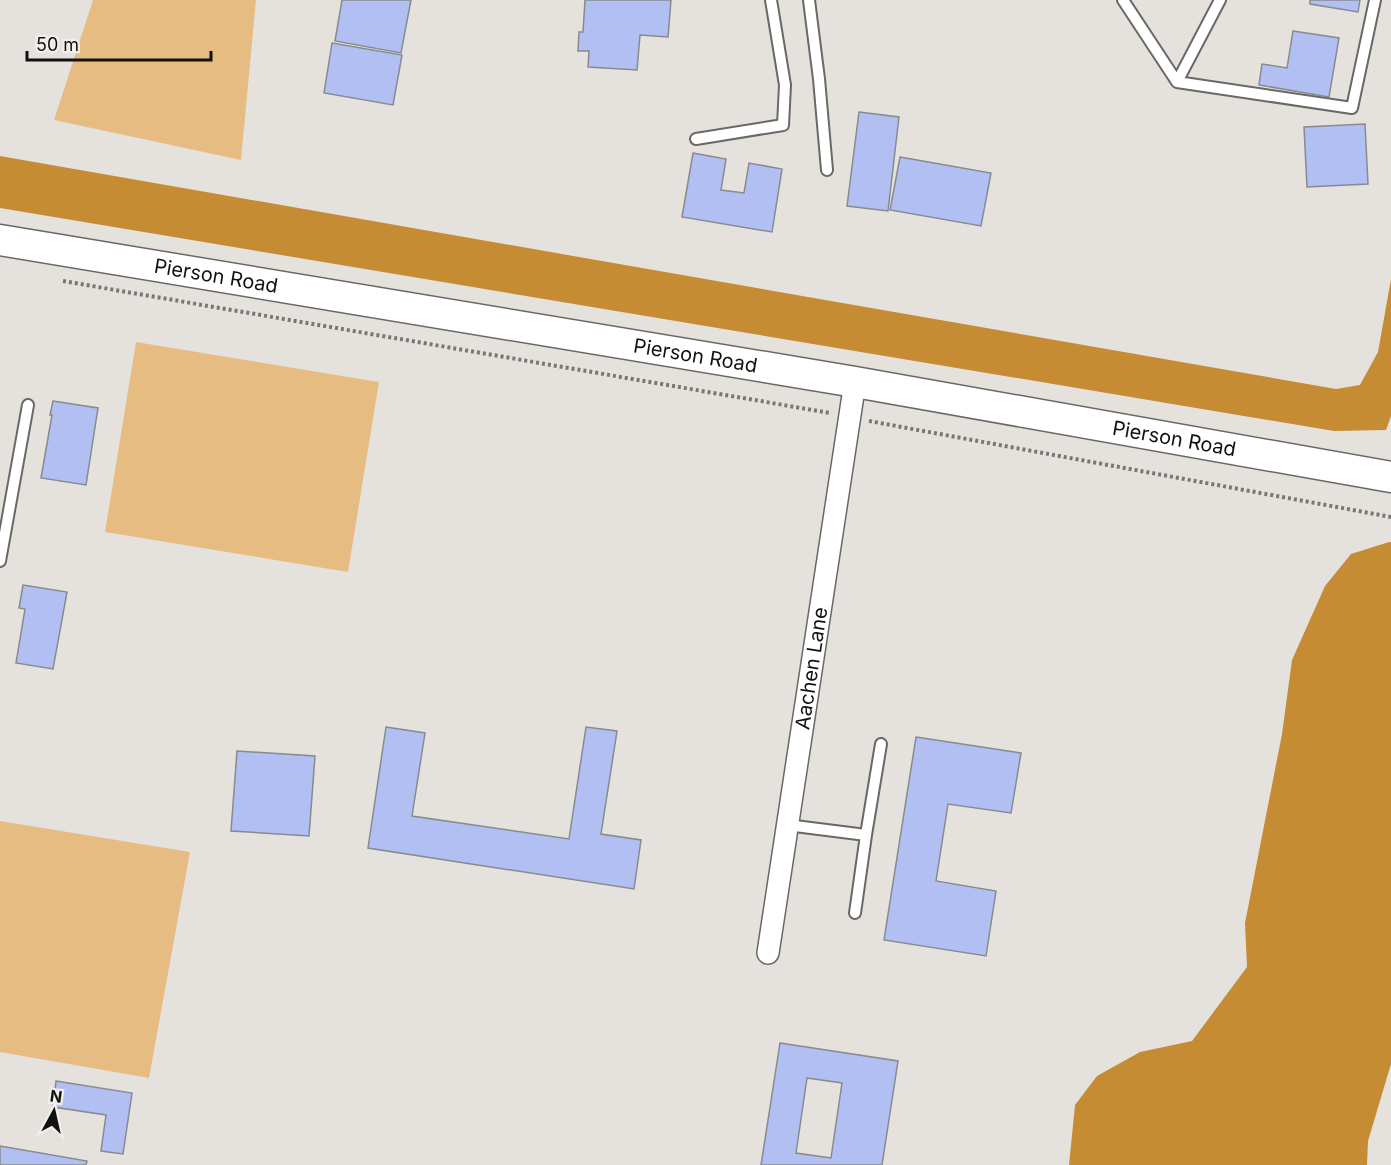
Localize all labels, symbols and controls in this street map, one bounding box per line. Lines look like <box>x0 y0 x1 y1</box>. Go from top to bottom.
scale bar <box>27 24 212 62</box>
text: 50 m <box>36 34 79 55</box>
street label: Pierson Road <box>152 254 280 298</box>
street label: Pierson Road <box>632 333 759 378</box>
street label: Pierson Road <box>1111 416 1238 461</box>
street label: Aachen Lane <box>790 605 833 731</box>
north arrow <box>24 1081 84 1141</box>
text: N <box>49 1085 64 1107</box>

